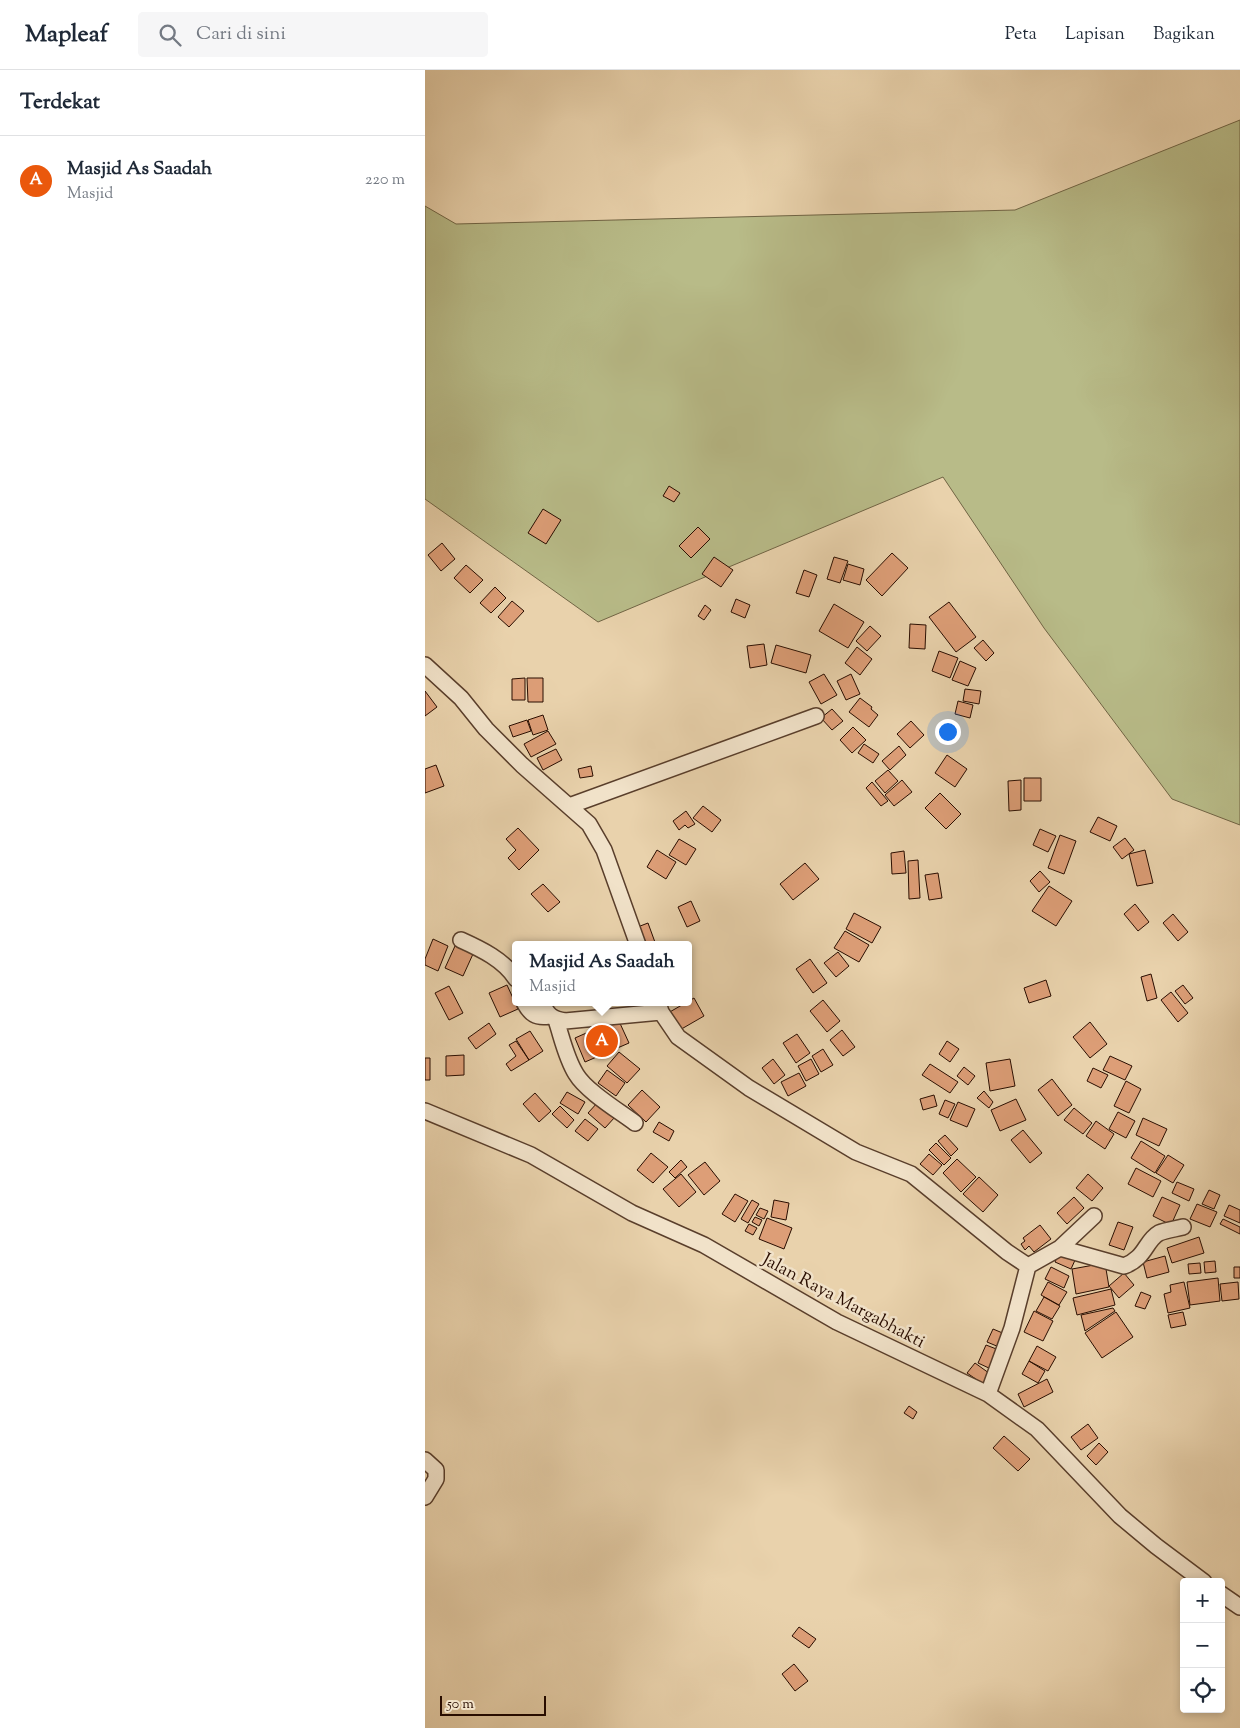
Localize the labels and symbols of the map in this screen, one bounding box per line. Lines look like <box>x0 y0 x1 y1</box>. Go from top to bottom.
your location <box>935 719 961 745</box>
pin: A <box>586 1022 618 1060</box>
street label: Jalan Raya Margabhakti <box>756 1247 929 1356</box>
scale bar <box>440 1693 546 1716</box>

